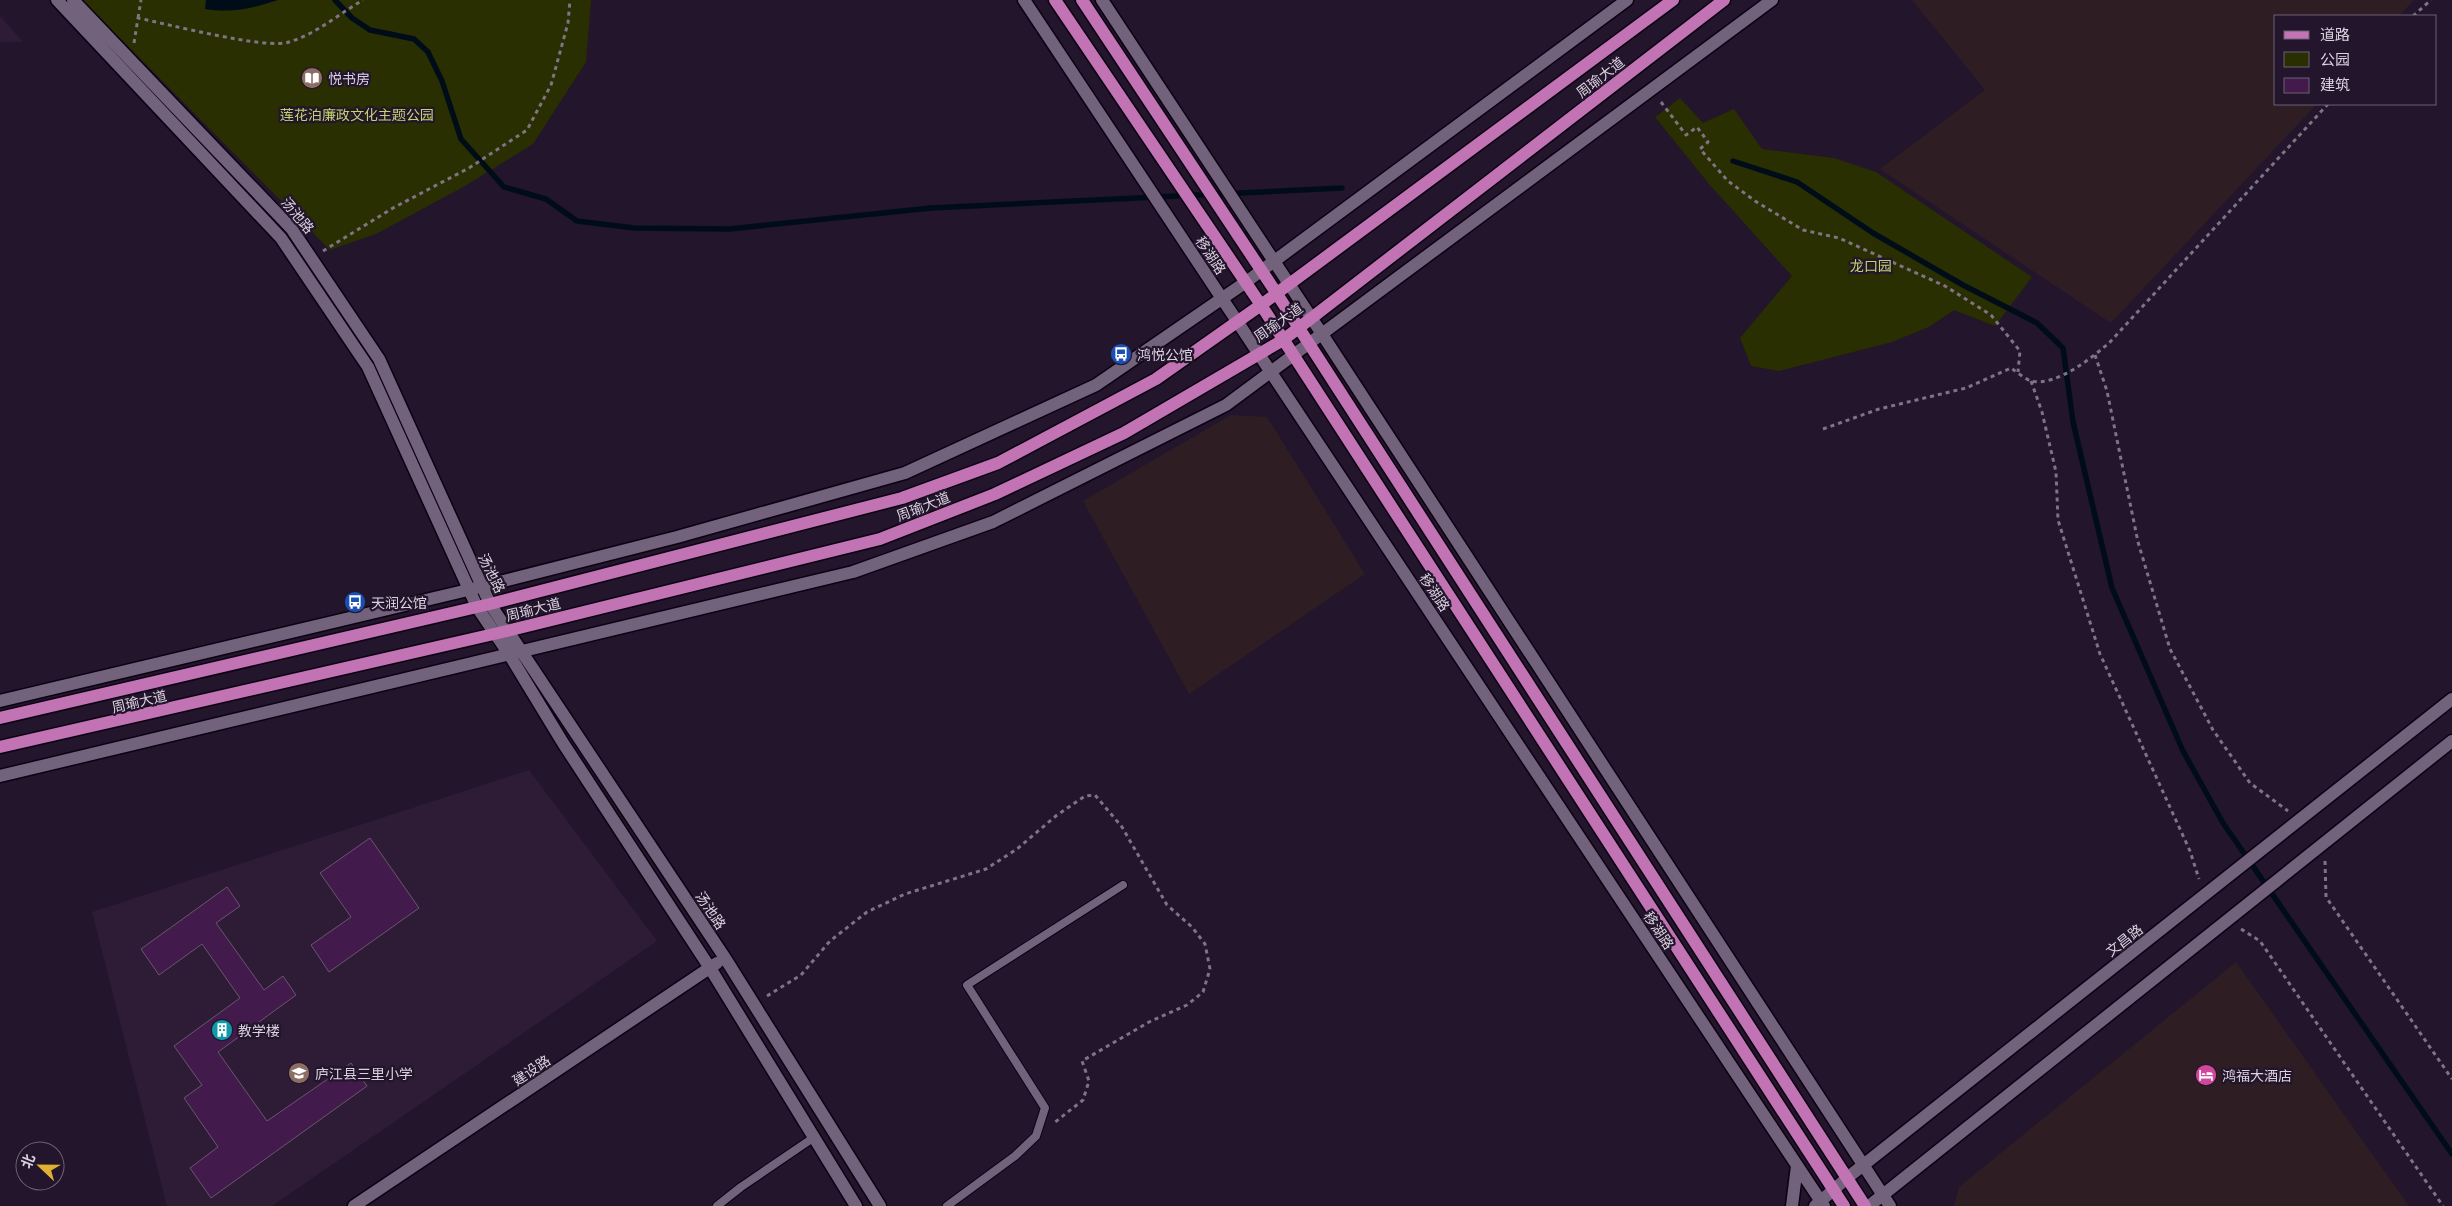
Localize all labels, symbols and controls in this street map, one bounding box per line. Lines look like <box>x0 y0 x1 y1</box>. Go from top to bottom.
legend <box>2274 15 2437 105</box>
text: 道路 <box>2320 25 2350 43</box>
text: 公园 <box>2320 50 2350 68</box>
street label: 周瑜大道 <box>1573 53 1627 101</box>
library icon: 悦书房 <box>300 66 324 90</box>
place label: 悦书房 <box>328 70 370 87</box>
text: 建筑 <box>2320 75 2350 93</box>
park label: 莲花泊廉政文化主题公园 <box>280 106 434 123</box>
street label: 汤池路 <box>278 193 318 237</box>
street label: 移湖路 <box>1192 233 1230 277</box>
park label: 龙口园 <box>1850 257 1892 274</box>
street label: 周瑜大道 <box>1250 299 1306 345</box>
bus stop icon: 鸿悦公馆 <box>1109 342 1133 366</box>
place label: 鸿悦公馆 <box>1137 346 1193 363</box>
street label: 周瑜大道 <box>894 488 952 524</box>
street label: 汤池路 <box>475 550 509 596</box>
street label: 移湖路 <box>1416 570 1454 614</box>
bus stop icon: 天润公馆 <box>343 590 367 614</box>
place label: 天润公馆 <box>371 594 427 611</box>
street label: 周瑜大道 <box>504 594 562 624</box>
street label: 周瑜大道 <box>110 686 168 716</box>
street label: 汤池路 <box>692 888 730 932</box>
street label: 移湖路 <box>1640 908 1678 952</box>
street label: 文昌路 <box>2102 920 2146 960</box>
building icon: 教学楼 <box>210 1018 234 1042</box>
place label: 教学楼 <box>238 1022 280 1039</box>
street label: 建设路 <box>509 1051 553 1089</box>
school or university icon: 庐江县三里小学 <box>287 1061 311 1085</box>
hotel icon: 鸿福大酒店 <box>2194 1063 2218 1087</box>
place label: 庐江县三里小学 <box>315 1065 413 1082</box>
place label: 鸿福大酒店 <box>2222 1067 2292 1084</box>
north arrow <box>15 1141 65 1191</box>
text: 北 <box>17 1151 38 1171</box>

